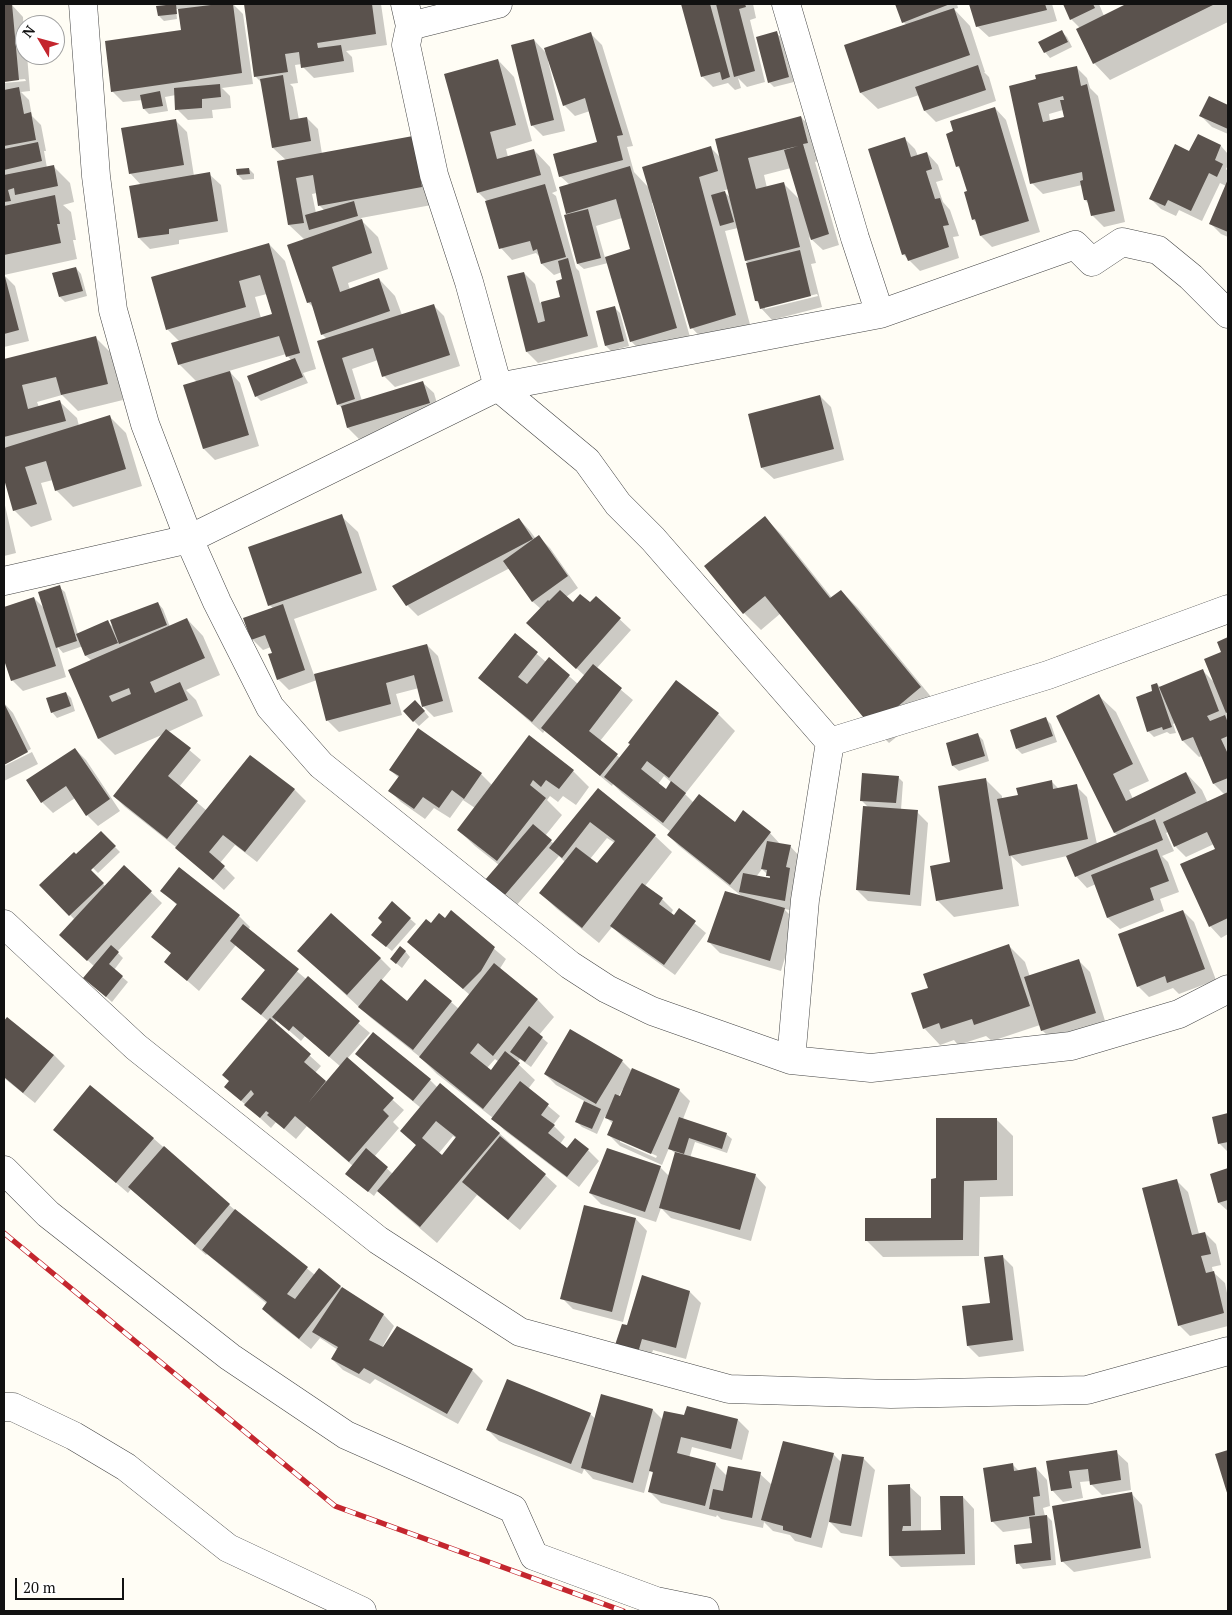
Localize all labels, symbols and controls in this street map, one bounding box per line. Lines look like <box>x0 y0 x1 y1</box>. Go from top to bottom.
north arrow <box>15 15 65 65</box>
text: N <box>18 21 39 41</box>
scale bar <box>18 1568 126 1600</box>
text: 20 m <box>23 1577 56 1597</box>

